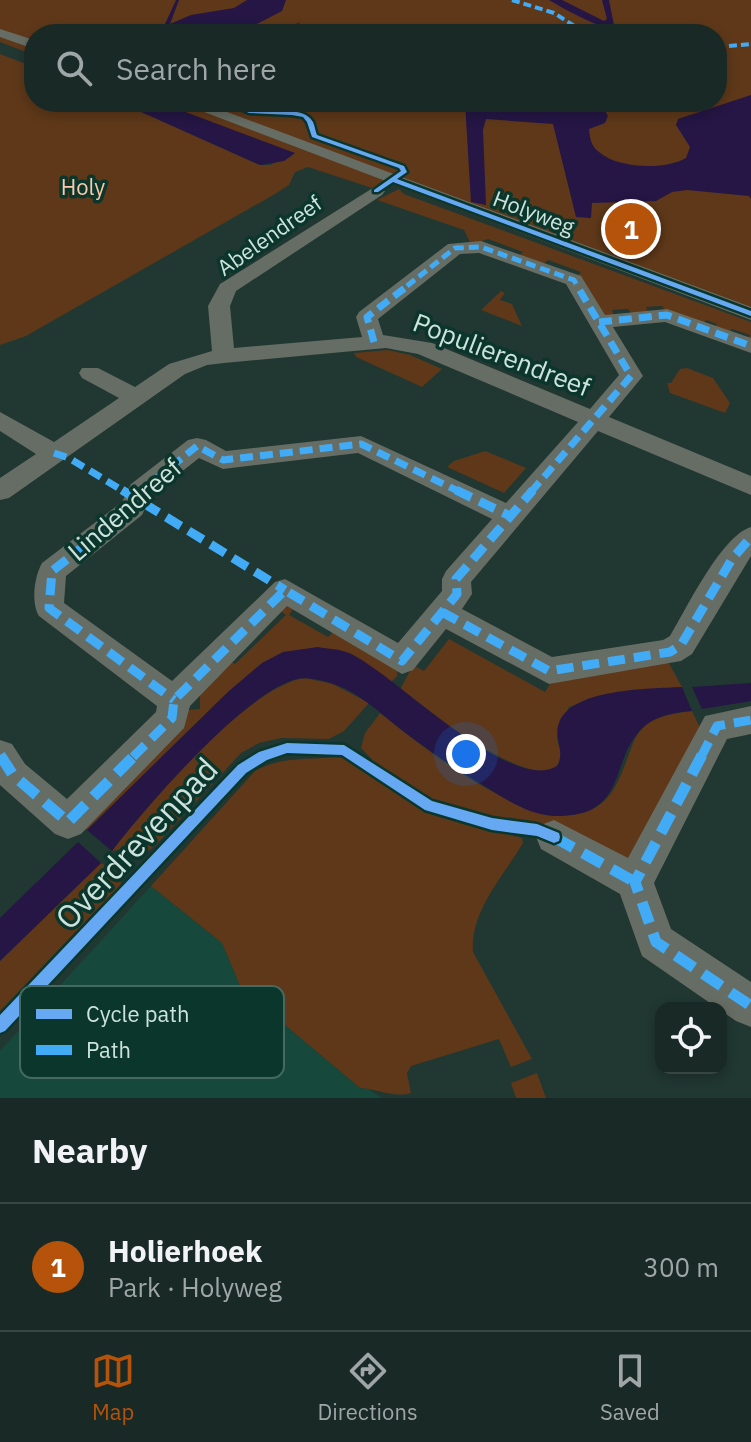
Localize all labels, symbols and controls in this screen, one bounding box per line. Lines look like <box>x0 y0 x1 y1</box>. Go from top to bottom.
search box <box>24 24 727 112</box>
icon: search <box>52 46 96 90</box>
text: Search here <box>116 49 277 88</box>
park label: Holy <box>61 172 105 201</box>
street label: Holyweg <box>489 183 579 241</box>
street label: Abelendreef <box>211 188 327 282</box>
pin: 1 <box>605 199 657 259</box>
street label: Populierendreef <box>408 305 596 403</box>
street label: Lindendreef <box>60 450 188 568</box>
your location <box>446 734 486 774</box>
street label: Overdrevenpad <box>46 748 226 938</box>
legend <box>20 986 284 1078</box>
text: Cycle path <box>86 999 190 1028</box>
map controls <box>655 1002 727 1074</box>
button: locate <box>655 1002 727 1074</box>
text: Path <box>86 1035 131 1064</box>
text: Nearby <box>32 1128 147 1172</box>
text: Holierhoek <box>108 1231 262 1270</box>
text: 1 <box>50 1250 66 1284</box>
text: 300 m <box>643 1250 719 1284</box>
text: Park · Holyweg <box>108 1270 282 1304</box>
tab: Map <box>91 1349 135 1426</box>
tab: Directions <box>318 1349 418 1426</box>
tab: Saved <box>600 1349 660 1426</box>

